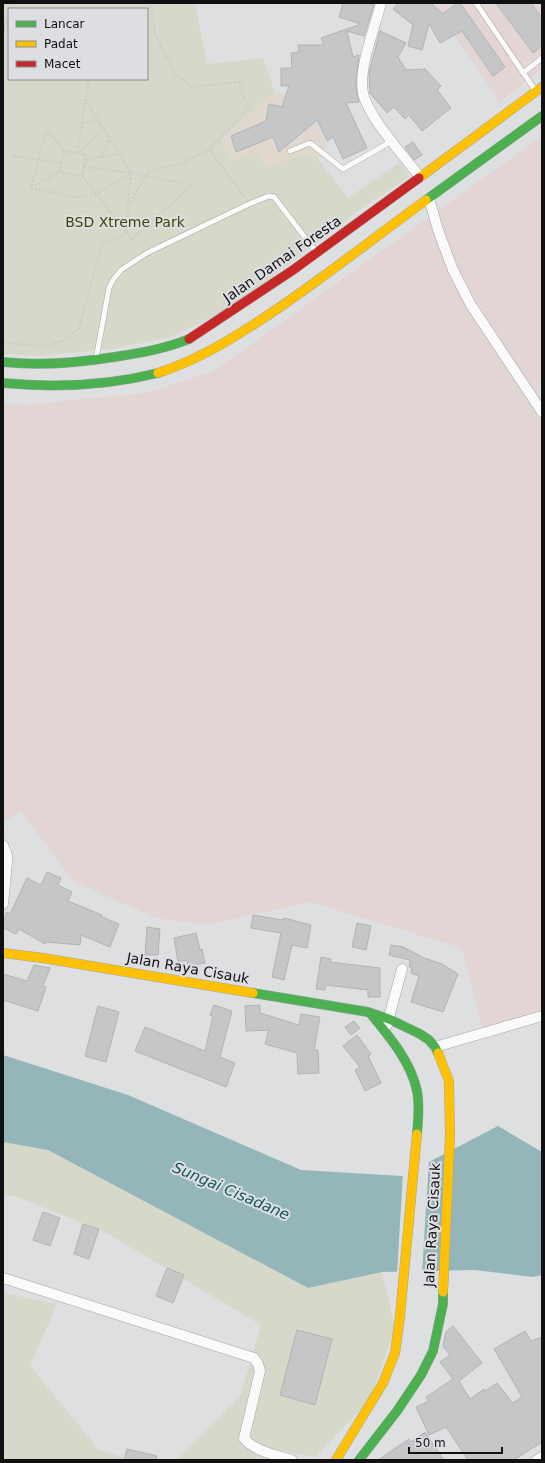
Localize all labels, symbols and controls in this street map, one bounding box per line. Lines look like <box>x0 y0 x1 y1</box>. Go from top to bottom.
legend <box>8 8 148 80</box>
text: Lancar <box>44 17 85 31</box>
text: Padat <box>44 37 78 51</box>
text: Macet <box>44 57 81 71</box>
street label: Jalan Damai Foresta <box>219 212 344 306</box>
park label: BSD Xtreme Park <box>65 214 186 230</box>
street label: Jalan Raya Cisauk <box>124 949 251 987</box>
water label: Sungai Cisadane <box>170 1158 292 1224</box>
street label: Jalan Raya Cisauk <box>421 1162 443 1289</box>
scale bar <box>409 1429 502 1455</box>
text: 50 m <box>415 1436 446 1450</box>

